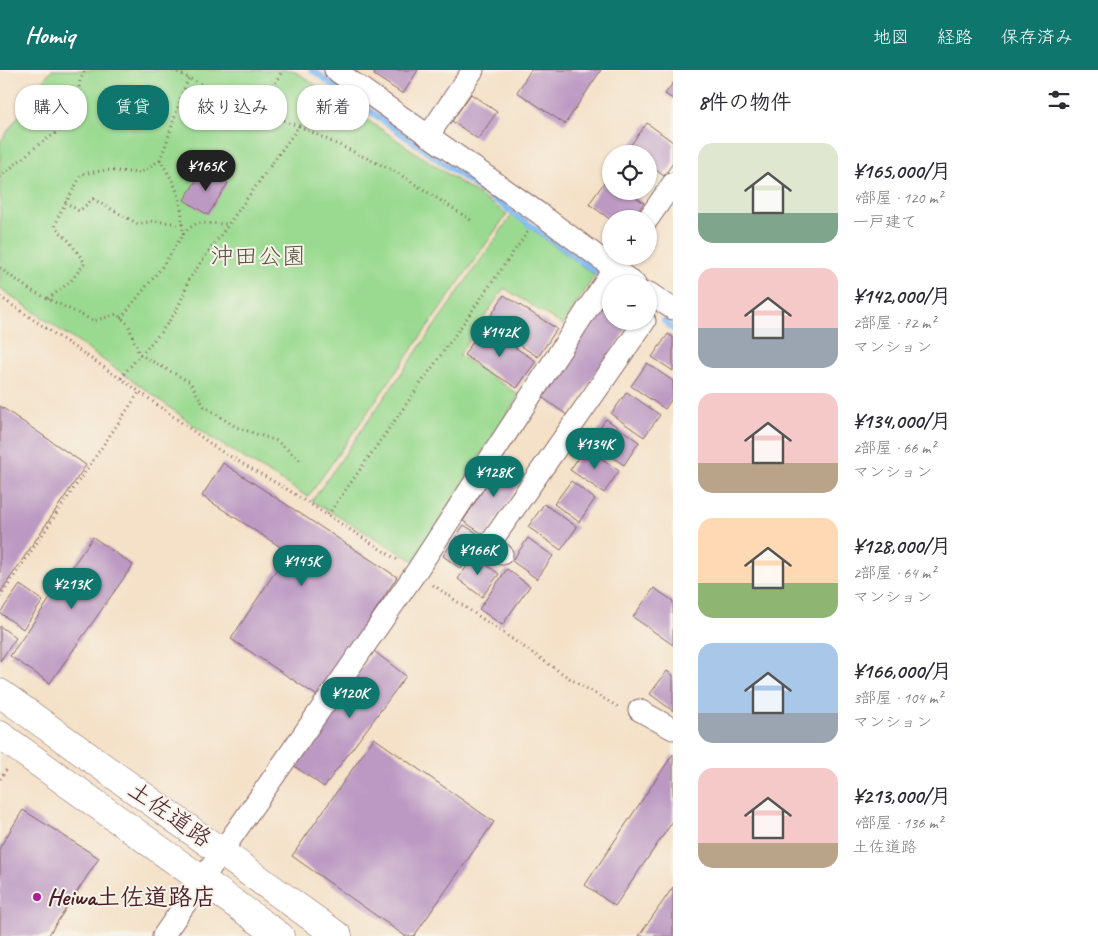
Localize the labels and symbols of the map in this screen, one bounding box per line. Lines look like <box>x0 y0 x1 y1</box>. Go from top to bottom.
pin: ¥165K <box>171 150 241 192</box>
park label: 沖田公園 <box>210 241 306 271</box>
pin: ¥142K <box>465 316 535 358</box>
pin: ¥134K <box>560 428 630 470</box>
pin: ¥128K <box>459 456 529 498</box>
pin: ¥166K <box>443 534 513 576</box>
pin: ¥145K <box>267 544 337 587</box>
pin: ¥213K <box>37 568 107 610</box>
pin: ¥120K <box>315 676 385 719</box>
street label: 土佐道路 <box>122 774 218 854</box>
place label: Heiwa土佐道路店 <box>47 882 216 912</box>
marker: Heiwa土佐道路店 <box>31 891 43 903</box>

